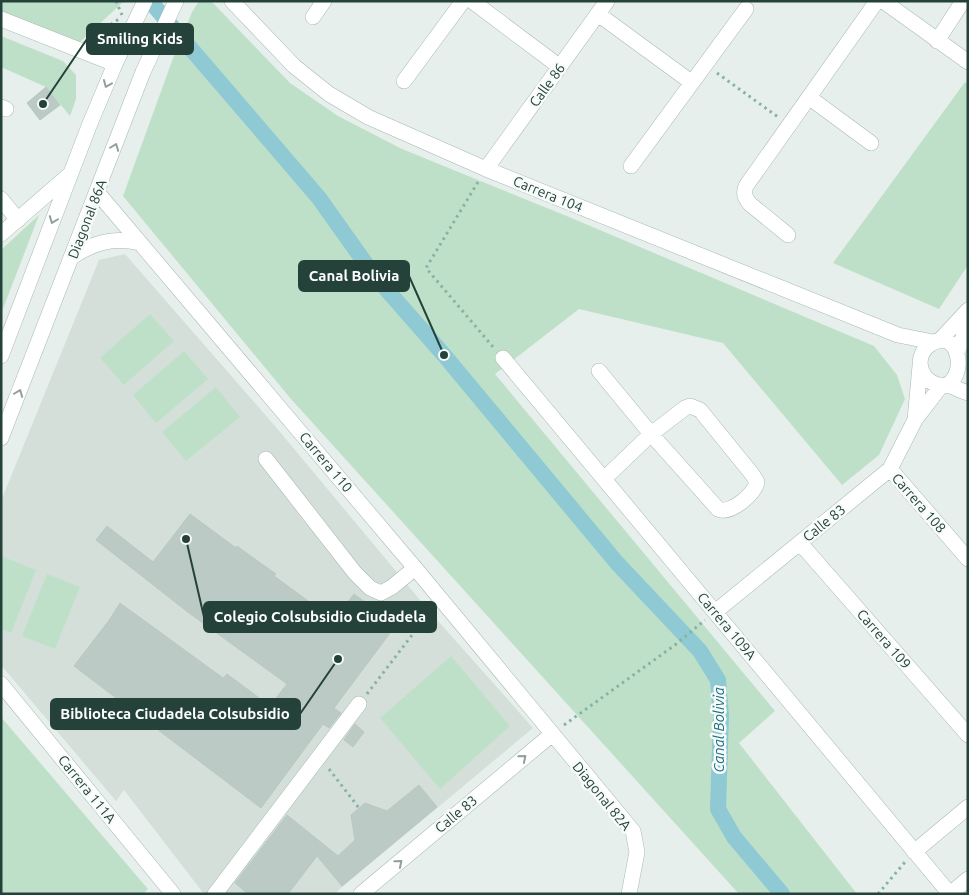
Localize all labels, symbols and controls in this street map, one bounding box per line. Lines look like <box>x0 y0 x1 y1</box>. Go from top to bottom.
callout: Smiling Kids <box>87 24 193 54</box>
text: Smiling Kids <box>97 30 183 47</box>
street label: Calle 86 <box>526 60 568 110</box>
one-way arrow <box>102 79 113 88</box>
one-way arrow <box>109 143 119 152</box>
street label: Carrera 104 <box>511 173 585 215</box>
street label: Diagonal 86A <box>65 177 109 261</box>
one-way arrow <box>49 215 59 224</box>
callout: Canal Bolivia <box>299 261 409 291</box>
text: Canal Bolivia <box>309 267 399 284</box>
one-way arrow <box>13 389 23 398</box>
street label: Carrera 110 <box>296 429 356 495</box>
street label: Carrera 108 <box>889 470 949 536</box>
street label: Calle 83 <box>800 501 848 545</box>
street label: Carrera 109A <box>694 589 760 663</box>
callout: Colegio Colsubsidio Ciudadela <box>204 602 436 632</box>
street label: Carrera 109 <box>854 606 914 672</box>
text: Colegio Colsubsidio Ciudadela <box>214 608 426 625</box>
water label: Canal Bolivia <box>710 687 727 773</box>
callout: Biblioteca Ciudadela Colsubsidio <box>51 699 300 729</box>
text: Biblioteca Ciudadela Colsubsidio <box>60 705 290 722</box>
street label: Carrera 111A <box>55 752 119 826</box>
one-way arrow <box>517 756 526 764</box>
street label: Diagonal 82A <box>569 758 635 834</box>
street label: Calle 83 <box>432 792 480 836</box>
one-way arrow <box>393 859 402 868</box>

